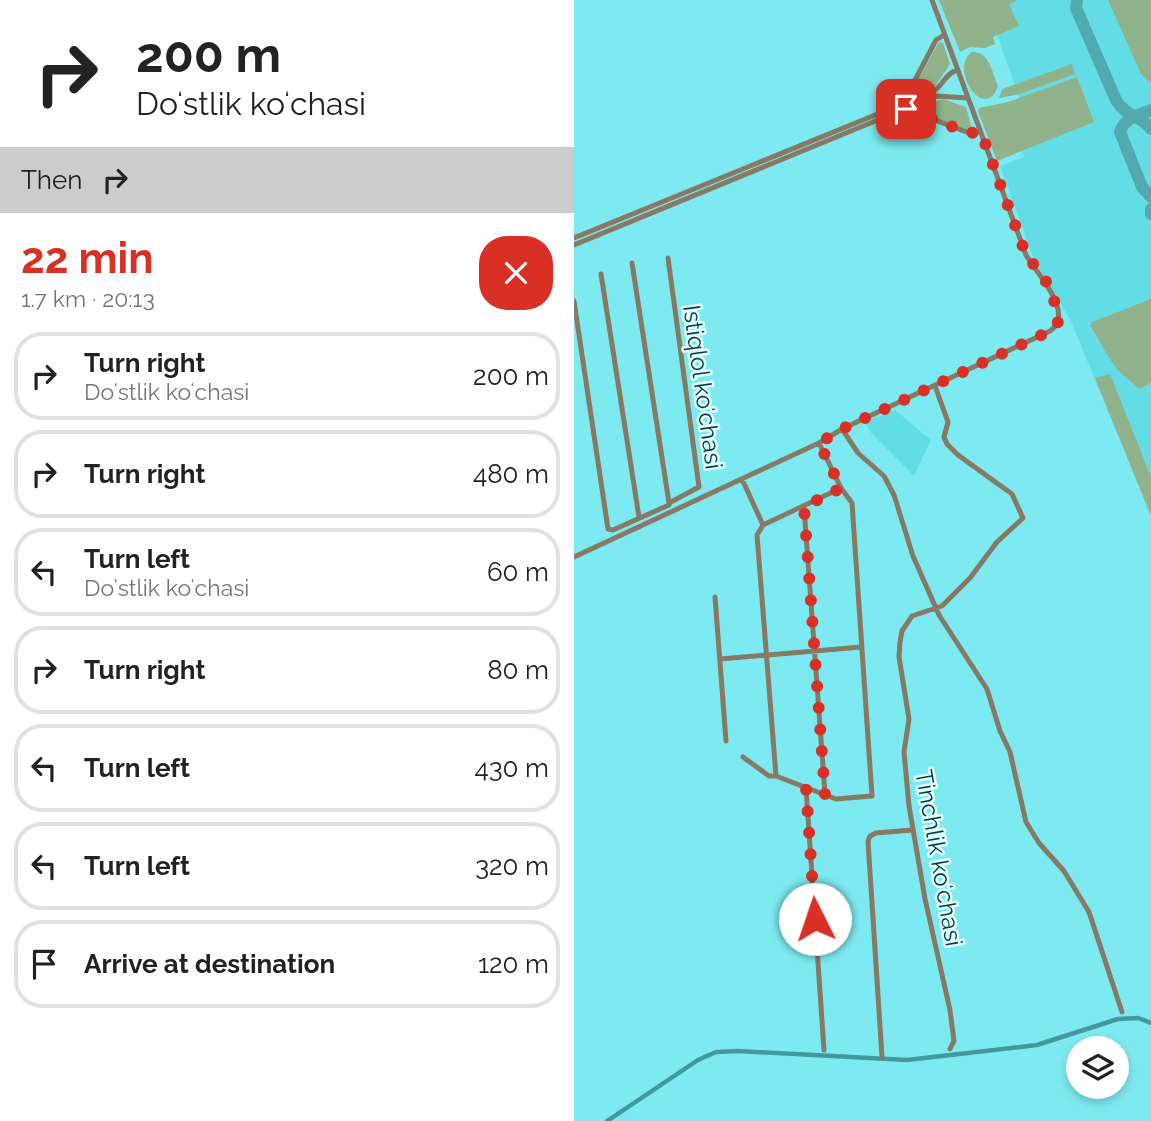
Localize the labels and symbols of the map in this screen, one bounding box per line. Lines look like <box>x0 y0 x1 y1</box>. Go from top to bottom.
pin <box>876 79 936 139</box>
street label: Istiqlol koʻchasi <box>677 303 729 471</box>
street label: Tinchlik koʻchasi <box>909 767 969 949</box>
position arrow <box>778 882 852 956</box>

